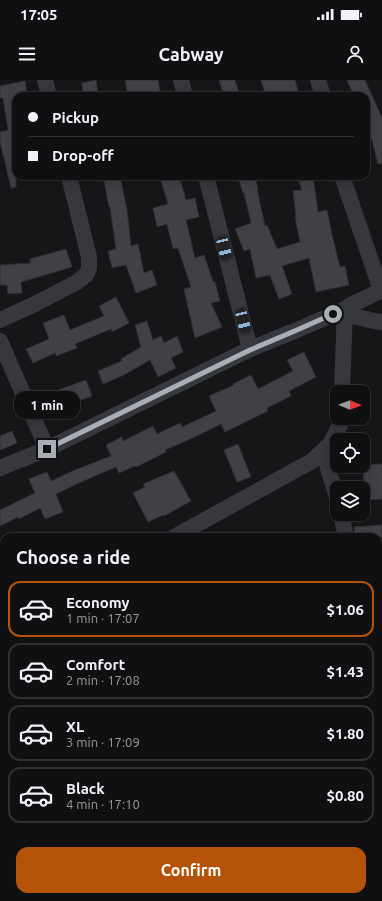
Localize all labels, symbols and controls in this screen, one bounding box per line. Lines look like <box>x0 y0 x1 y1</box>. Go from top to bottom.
text: 17:05 <box>20 6 58 23</box>
icon: menu <box>16 43 38 65</box>
icon: person <box>344 43 366 65</box>
text: Cabway <box>158 44 224 64</box>
text: Pickup <box>52 109 99 126</box>
text: Drop-off <box>52 147 114 164</box>
car <box>215 235 233 261</box>
route start <box>324 305 342 323</box>
car <box>234 308 252 334</box>
north arrow <box>330 385 370 425</box>
map controls <box>330 385 370 521</box>
callout: 1 min <box>14 391 80 419</box>
text: 1 min <box>31 398 63 412</box>
button: locate <box>330 433 370 473</box>
route end <box>38 440 56 458</box>
button: layers <box>330 481 370 521</box>
text: Choose a ride <box>16 547 130 567</box>
icon: car <box>18 591 54 627</box>
text: Economy <box>66 594 130 611</box>
text: $1.06 <box>326 601 364 618</box>
text: 1 min · 17:07 <box>66 611 140 625</box>
icon: car <box>18 653 54 689</box>
text: Comfort <box>66 656 125 673</box>
text: $1.43 <box>326 663 364 680</box>
text: 2 min · 17:08 <box>66 673 140 687</box>
icon: car <box>18 715 54 751</box>
text: XL <box>66 718 84 735</box>
text: $1.80 <box>326 725 364 742</box>
text: 3 min · 17:09 <box>66 735 140 749</box>
icon: car <box>18 777 54 813</box>
text: Black <box>66 780 105 797</box>
text: $0.80 <box>326 787 364 804</box>
text: 4 min · 17:10 <box>66 797 140 811</box>
button: Confirm <box>16 847 366 893</box>

